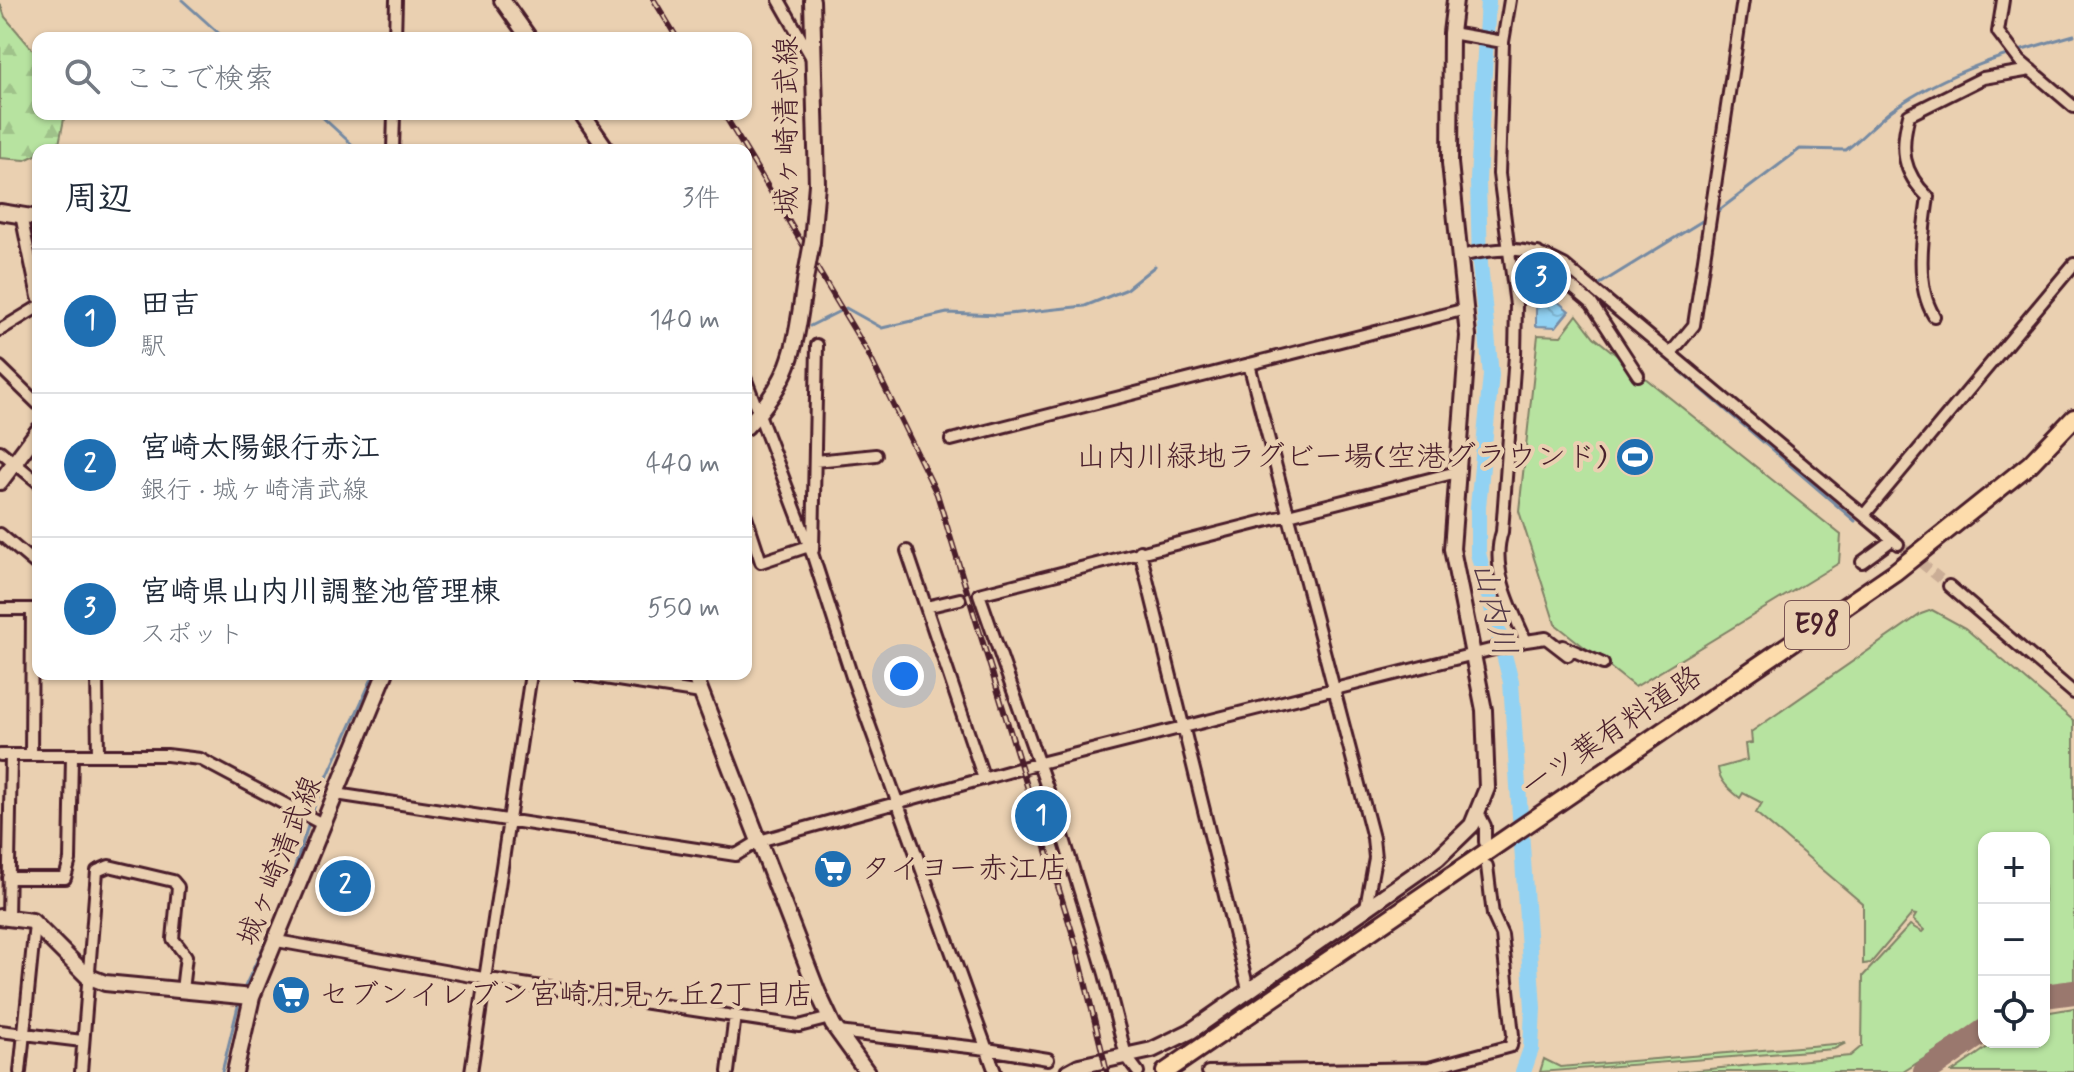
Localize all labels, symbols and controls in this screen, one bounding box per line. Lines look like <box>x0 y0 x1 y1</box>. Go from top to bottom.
search box <box>32 32 752 120</box>
street label: 城ヶ崎清武線 <box>768 36 807 216</box>
icon: search <box>60 54 104 98</box>
text: ここで検索 <box>124 60 274 99</box>
text: 周辺 <box>64 177 132 222</box>
text: 3件 <box>682 182 720 216</box>
pin: 3 <box>1515 248 1567 308</box>
text: 田吉 <box>140 285 200 324</box>
text: 1 <box>84 304 96 338</box>
text: 140 m <box>649 304 720 338</box>
text: 駅 <box>140 330 166 364</box>
text: 宮崎太陽銀行赤江 <box>140 429 380 468</box>
sports icon: 山内川緑地ラグビー場(空港グラウンド) <box>1614 436 1656 478</box>
place label: 山内川緑地ラグビー場(空港グラウンド) <box>1076 438 1607 477</box>
text: 2 <box>84 448 96 482</box>
text: 440 m <box>646 448 720 482</box>
text: 銀行 · 城ヶ崎清武線 <box>140 474 368 508</box>
water label: 山内川 <box>1461 557 1525 661</box>
text: 宮崎県山内川調整池管理棟 <box>140 573 500 612</box>
text: 3 <box>84 592 96 626</box>
text: 550 m <box>647 592 720 626</box>
road number: E98 <box>1785 601 1849 649</box>
text: スポット <box>140 618 244 652</box>
your location <box>884 656 924 696</box>
street label: 一ツ葉有料道路 <box>1514 657 1710 807</box>
street label: 城ヶ崎清武線 <box>228 770 332 952</box>
pin: 1 <box>1015 786 1067 846</box>
map controls <box>1978 832 2050 1048</box>
button: + <box>1978 832 2050 904</box>
supermarket icon: タイヨー赤江店 <box>812 848 854 890</box>
place label: タイヨー赤江店 <box>861 850 1068 889</box>
pin: 2 <box>319 856 371 916</box>
button: − <box>1978 904 2050 976</box>
supermarket icon: セブンイレブン宮崎月見ヶ丘2丁目店 <box>270 974 312 1016</box>
place label: セブンイレブン宮崎月見ヶ丘2丁目店 <box>319 976 814 1015</box>
button: locate <box>1978 976 2050 1048</box>

